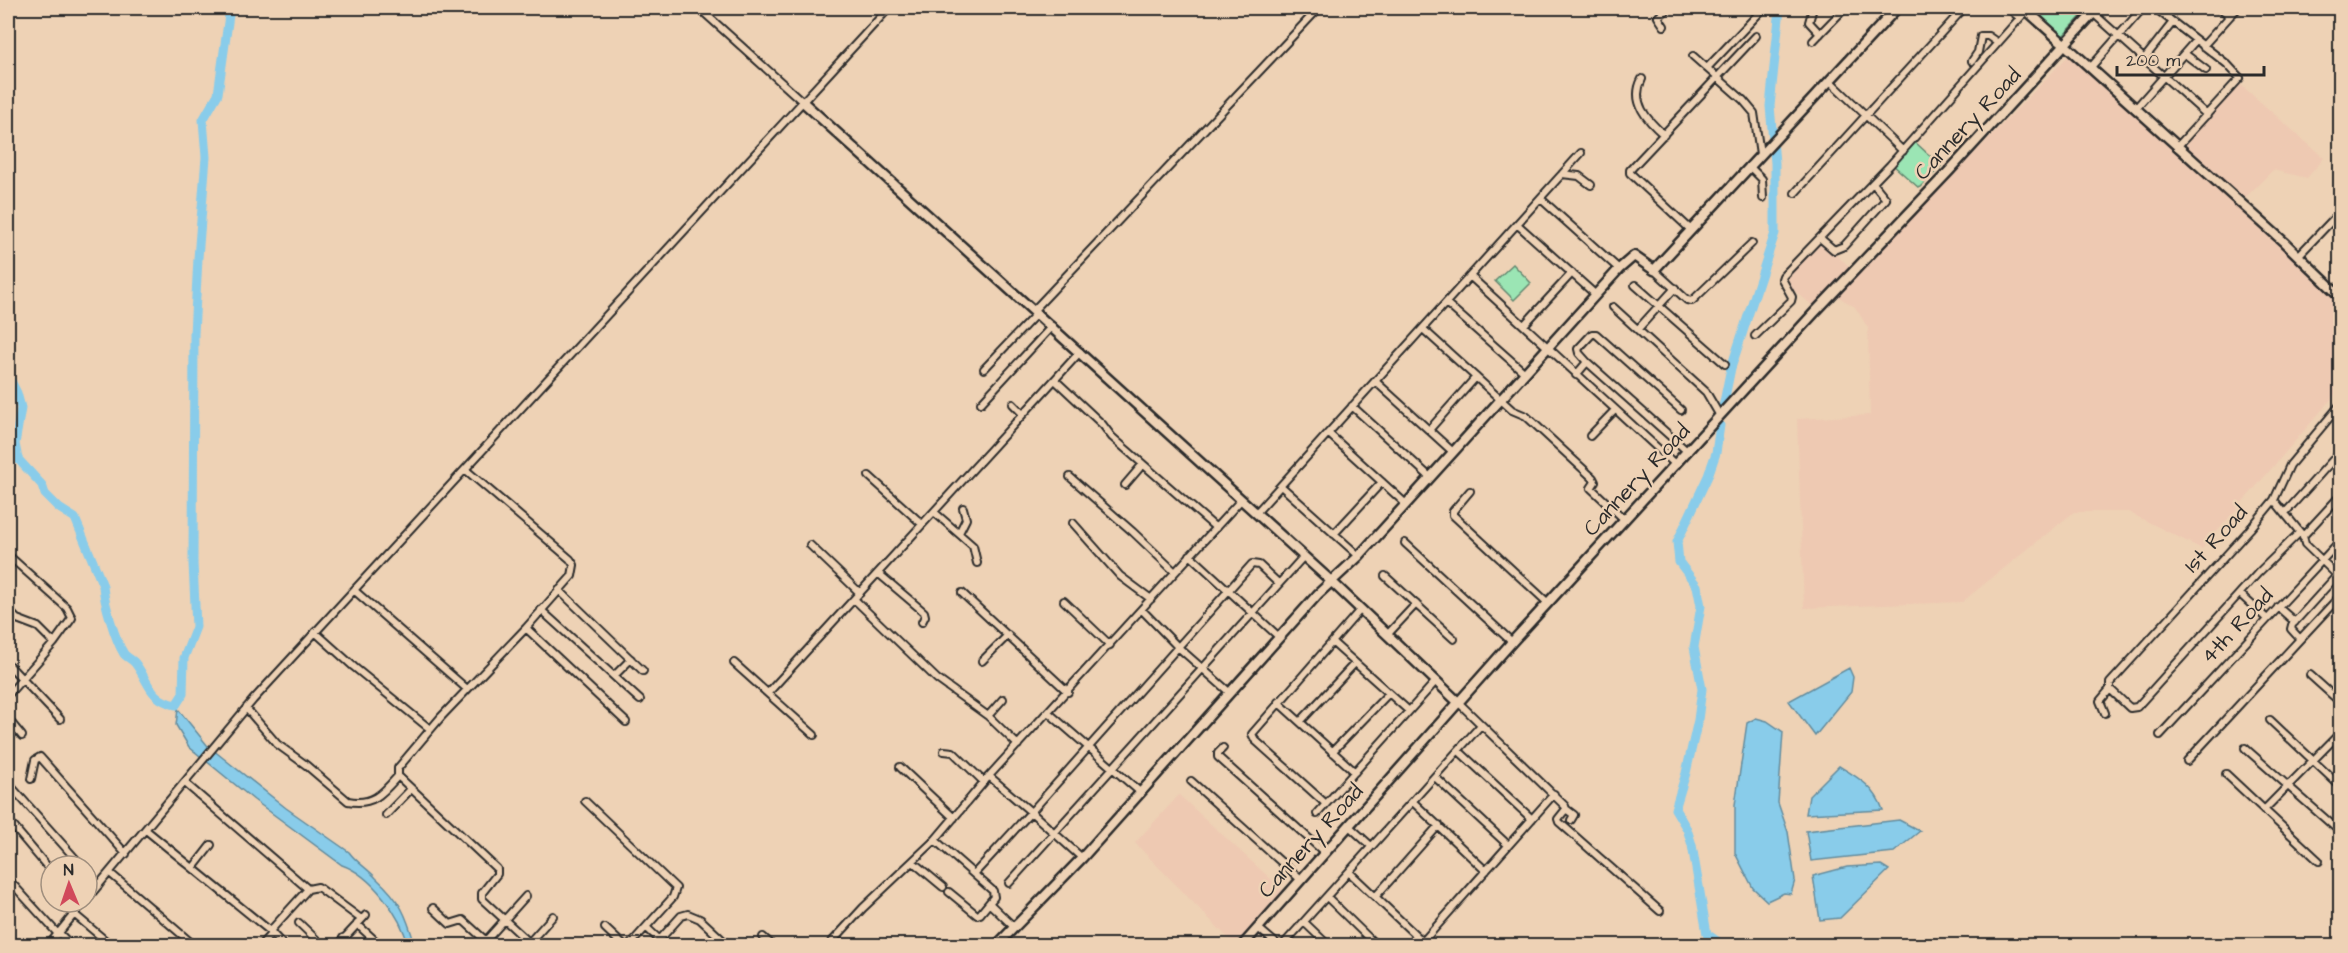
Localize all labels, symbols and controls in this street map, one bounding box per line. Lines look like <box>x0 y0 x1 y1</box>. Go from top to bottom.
scale bar <box>2117 39 2264 77</box>
text: 200 m <box>2126 48 2180 73</box>
street label: Cannery Road <box>1907 61 2029 188</box>
street label: Cannery Road <box>1576 417 1698 544</box>
street label: 1st Road <box>2177 498 2255 580</box>
street label: 4th Road <box>2194 581 2280 671</box>
street label: Cannery Road <box>1251 777 1372 906</box>
north arrow <box>39 854 99 914</box>
text: N <box>63 859 74 881</box>

